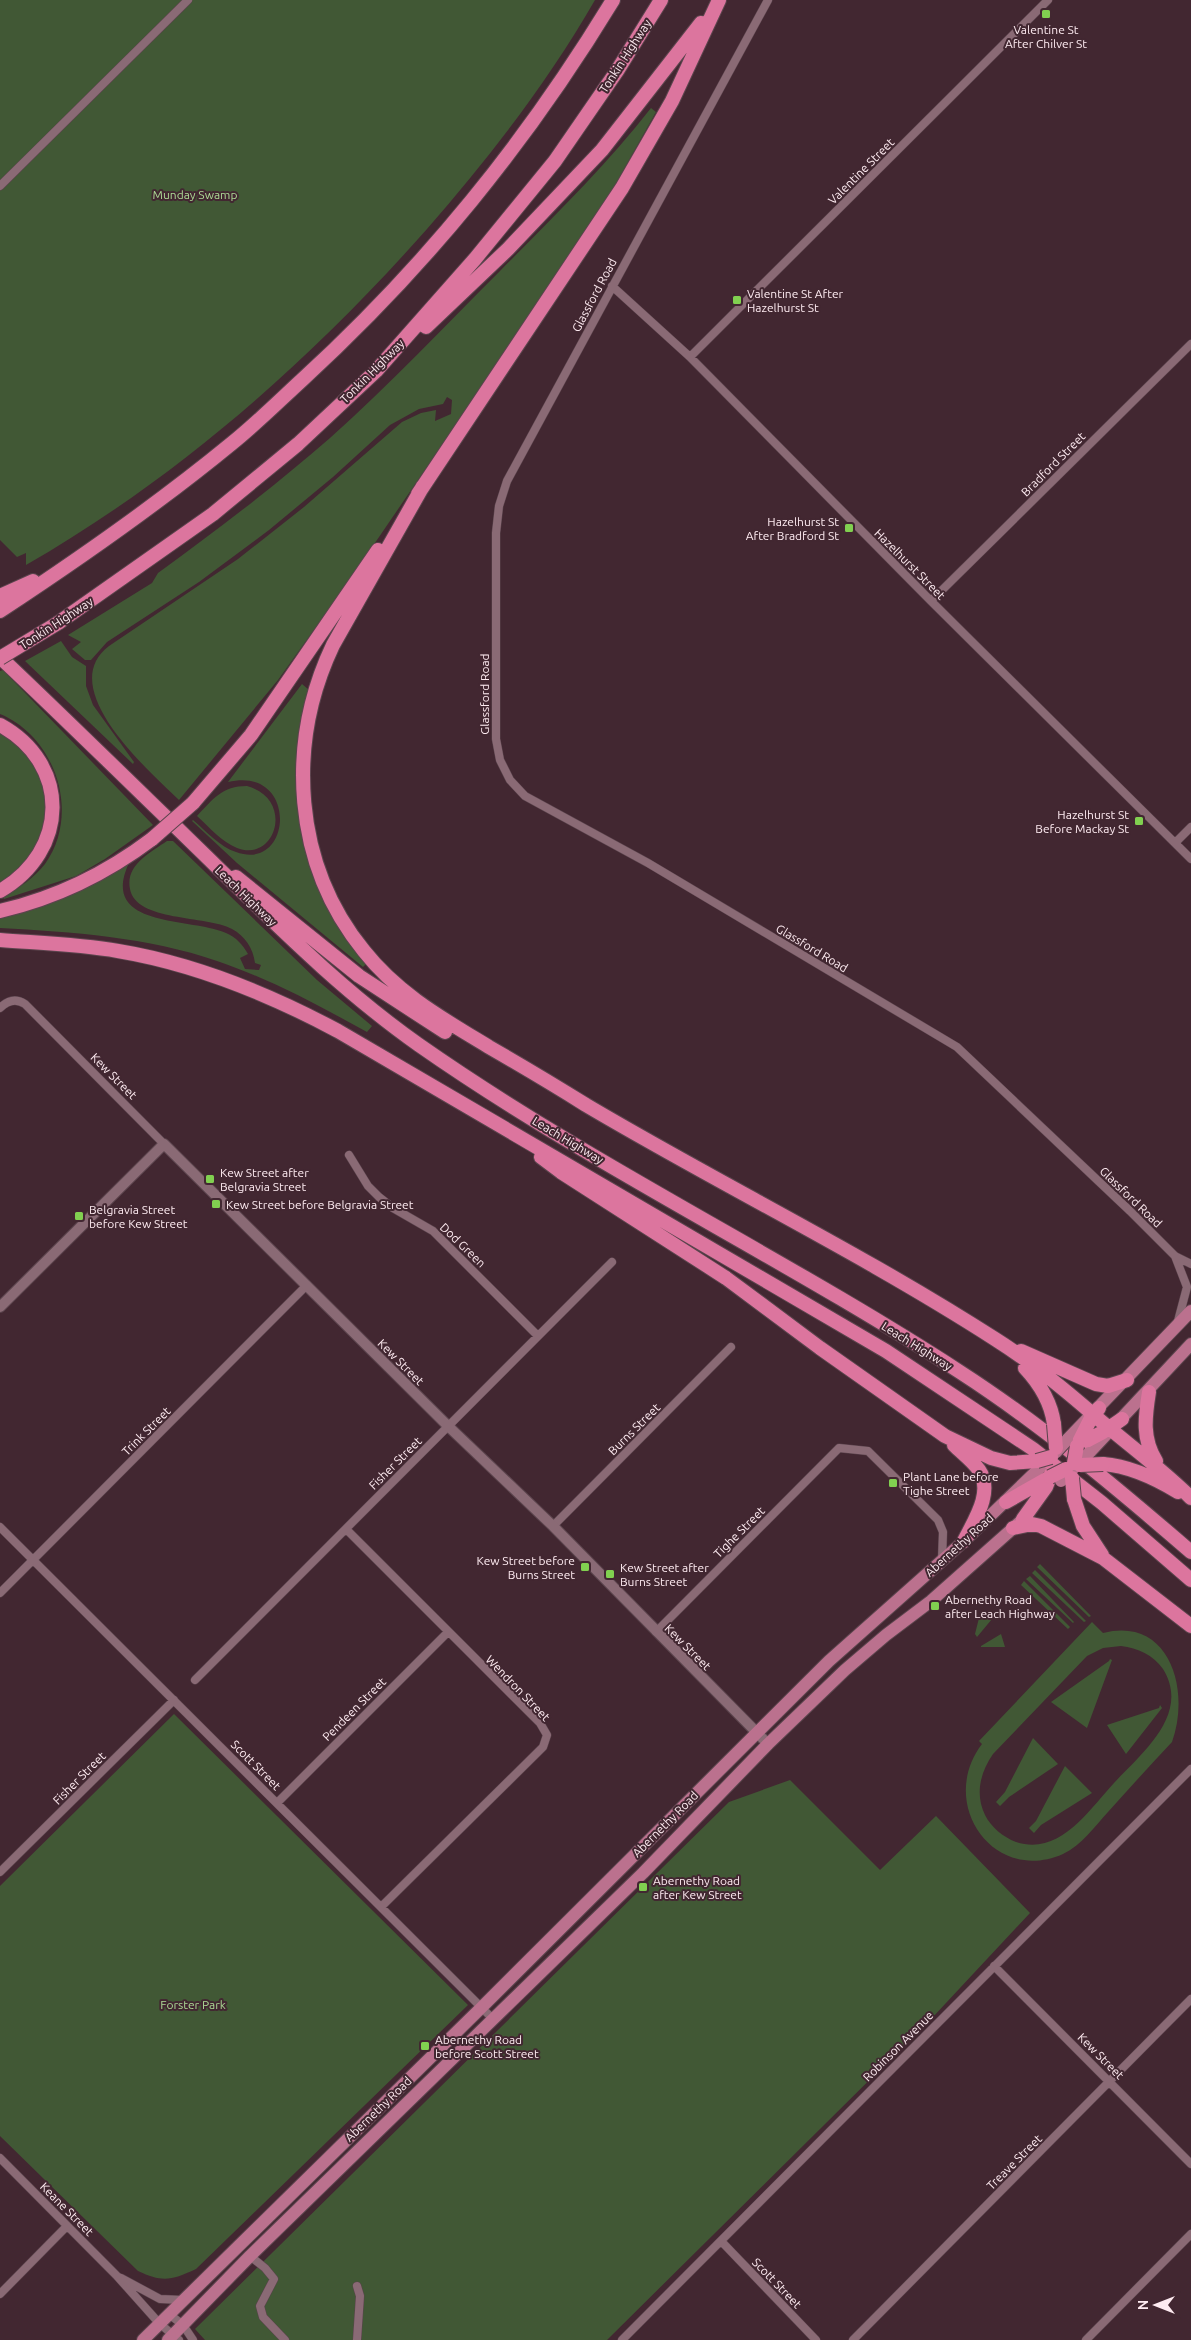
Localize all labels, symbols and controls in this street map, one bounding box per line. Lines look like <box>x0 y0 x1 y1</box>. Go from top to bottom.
marker: Valentine St After Chilver St <box>1040 8 1052 20</box>
street label: Tonkin Highway <box>596 17 654 95</box>
place label: Valentine St After Chilver St <box>1005 23 1087 50</box>
street label: Valentine Street <box>825 135 897 207</box>
park label: Munday Swamp <box>153 188 237 201</box>
street label: Glassford Road <box>569 256 619 334</box>
place label: Valentine St After Hazelhurst St <box>747 287 844 314</box>
marker: Valentine St After Hazelhurst St <box>731 294 743 306</box>
street label: Tonkin Highway <box>337 336 407 406</box>
street label: Bradford Street <box>1018 429 1088 499</box>
place label: Hazelhurst St After Bradford St <box>746 515 839 542</box>
marker: Hazelhurst St After Bradford St <box>843 522 855 534</box>
street label: Hazelhurst Street <box>872 526 948 602</box>
street label: Tonkin Highway <box>17 594 95 652</box>
street label: Glassford Road <box>478 653 491 735</box>
place label: Hazelhurst St Before Mackay St <box>1035 808 1129 835</box>
marker: Hazelhurst St Before Mackay St <box>1133 815 1145 827</box>
street label: Leach Highway <box>213 863 280 929</box>
street label: Glassford Road <box>774 922 850 974</box>
street label: Kew Street <box>88 1050 140 1102</box>
street label: Leach Highway <box>530 1114 606 1166</box>
street label: Glassford Road <box>1097 1164 1165 1230</box>
place label: Kew Street after Belgravia Street <box>220 1166 309 1193</box>
marker: Kew Street after Belgravia Street <box>204 1173 216 1185</box>
marker: Kew Street before Belgravia Street <box>210 1198 222 1210</box>
place label: Kew Street before Belgravia Street <box>226 1198 414 1211</box>
place label: Belgravia Street before Kew Street <box>89 1203 188 1230</box>
marker: Belgravia Street before Kew Street <box>73 1210 85 1222</box>
street label: Dod Green <box>438 1220 488 1270</box>
street label: Leach Highway <box>879 1319 955 1373</box>
street label: Kew Street <box>375 1336 427 1388</box>
street label: Burns Street <box>606 1400 663 1457</box>
street label: Trink Street <box>119 1404 173 1458</box>
street label: Fisher Street <box>366 1434 424 1492</box>
place label: Plant Lane before Tighe Street <box>903 1470 999 1497</box>
marker: Plant Lane before Tighe Street <box>887 1477 899 1489</box>
street label: Tighe Street <box>711 1504 767 1560</box>
street label: Abernethy Road <box>922 1511 996 1579</box>
place label: Kew Street before Burns Street <box>477 1554 575 1581</box>
marker: Kew Street before Burns Street <box>579 1561 591 1573</box>
place label: Kew Street after Burns Street <box>620 1561 709 1588</box>
marker: Kew Street after Burns Street <box>604 1568 616 1580</box>
place label: Abernethy Road after Leach Highway <box>945 1593 1055 1620</box>
marker: Abernethy Road after Leach Highway <box>929 1600 941 1612</box>
street label: Kew Street <box>662 1621 714 1673</box>
street label: Wendron Street <box>483 1653 553 1724</box>
street label: Pendeen Street <box>320 1675 388 1743</box>
street label: Scott Street <box>229 1738 284 1793</box>
street label: Fisher Street <box>50 1749 108 1807</box>
street label: Abernethy Road <box>630 1789 700 1859</box>
place label: Abernethy Road after Kew Street <box>653 1874 742 1901</box>
marker: Abernethy Road after Kew Street <box>637 1881 649 1893</box>
park label: Forster Park <box>160 1998 226 2011</box>
street label: Robinson Avenue <box>860 2008 936 2084</box>
street label: Kew Street <box>1075 2030 1127 2082</box>
place label: Abernethy Road before Scott Street <box>435 2033 539 2060</box>
marker: Abernethy Road before Scott Street <box>419 2040 431 2052</box>
street label: Abernethy Road <box>342 2074 414 2144</box>
street label: Treave Street <box>984 2132 1044 2192</box>
street label: Keane Street <box>38 2180 96 2238</box>
street label: Scott Street <box>750 2255 804 2311</box>
north arrow <box>1131 2280 1181 2330</box>
text: N <box>1135 2300 1151 2310</box>

